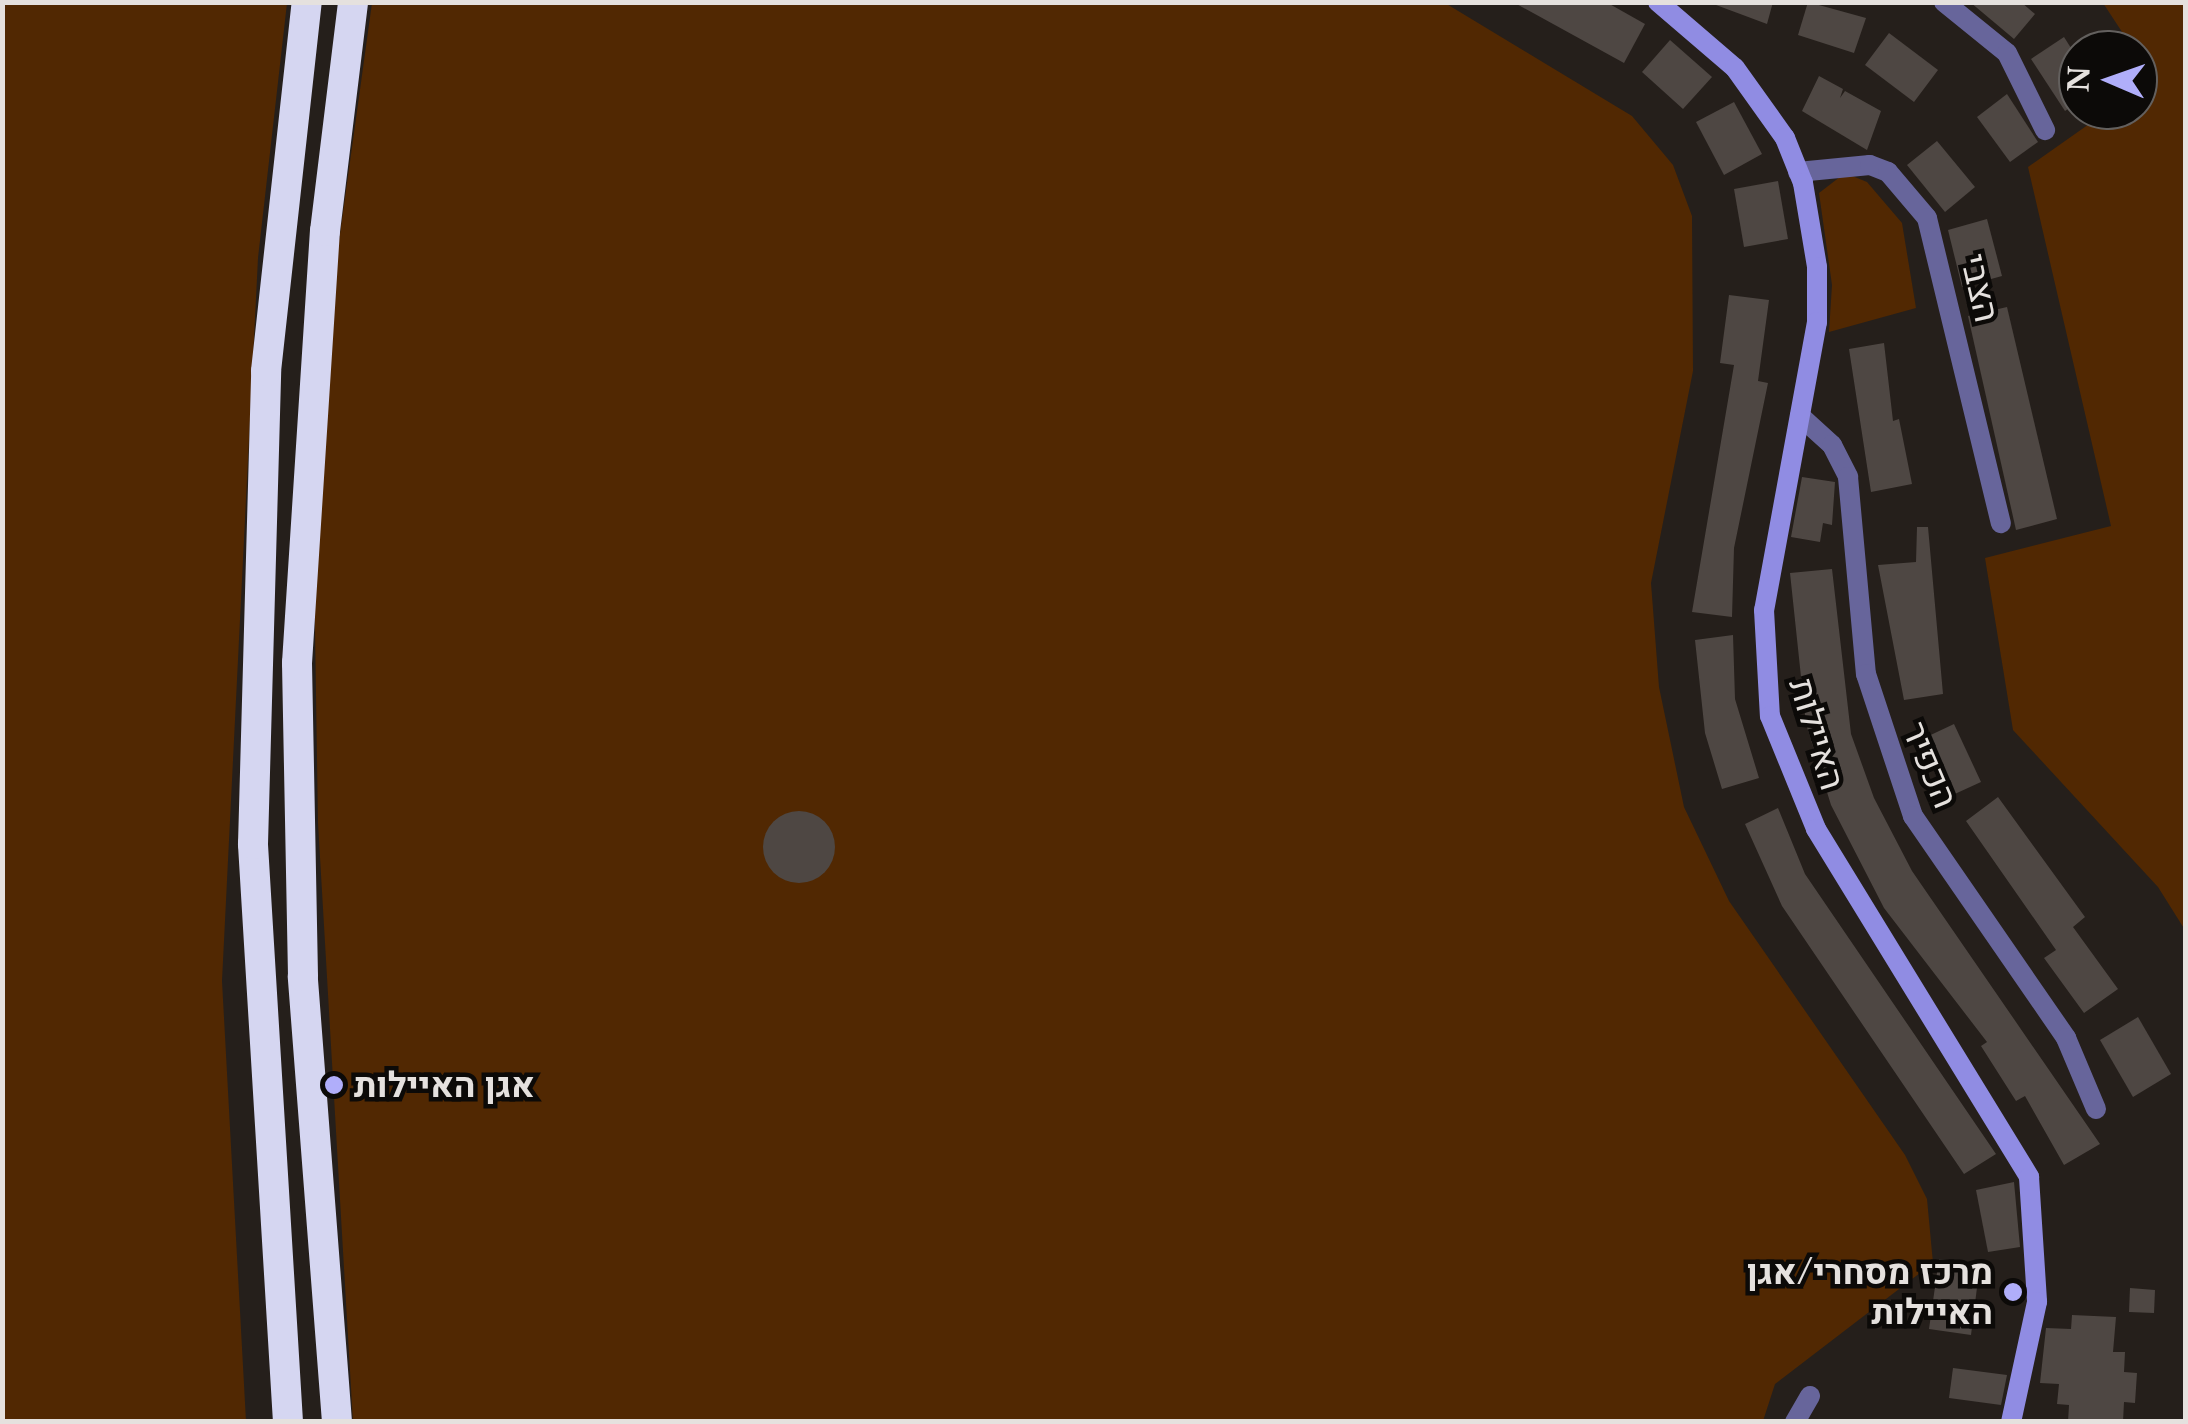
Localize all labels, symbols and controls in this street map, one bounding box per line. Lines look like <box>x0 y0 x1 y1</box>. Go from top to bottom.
north arrow <box>2058 30 2158 130</box>
text: N <box>2062 65 2097 93</box>
street label: הצבי <box>1952 250 2008 326</box>
street label: האיילות <box>1780 673 1854 795</box>
street label: הכפיר <box>1893 716 1967 814</box>
place label: אגן האיילות <box>354 1064 535 1106</box>
marker: אגן האיילות <box>323 1074 345 1096</box>
place label: מרכז מסחרי/אגן האיילות <box>1747 1251 1993 1333</box>
marker: מרכז מסחרי/אגן האיילות <box>2002 1281 2024 1303</box>

